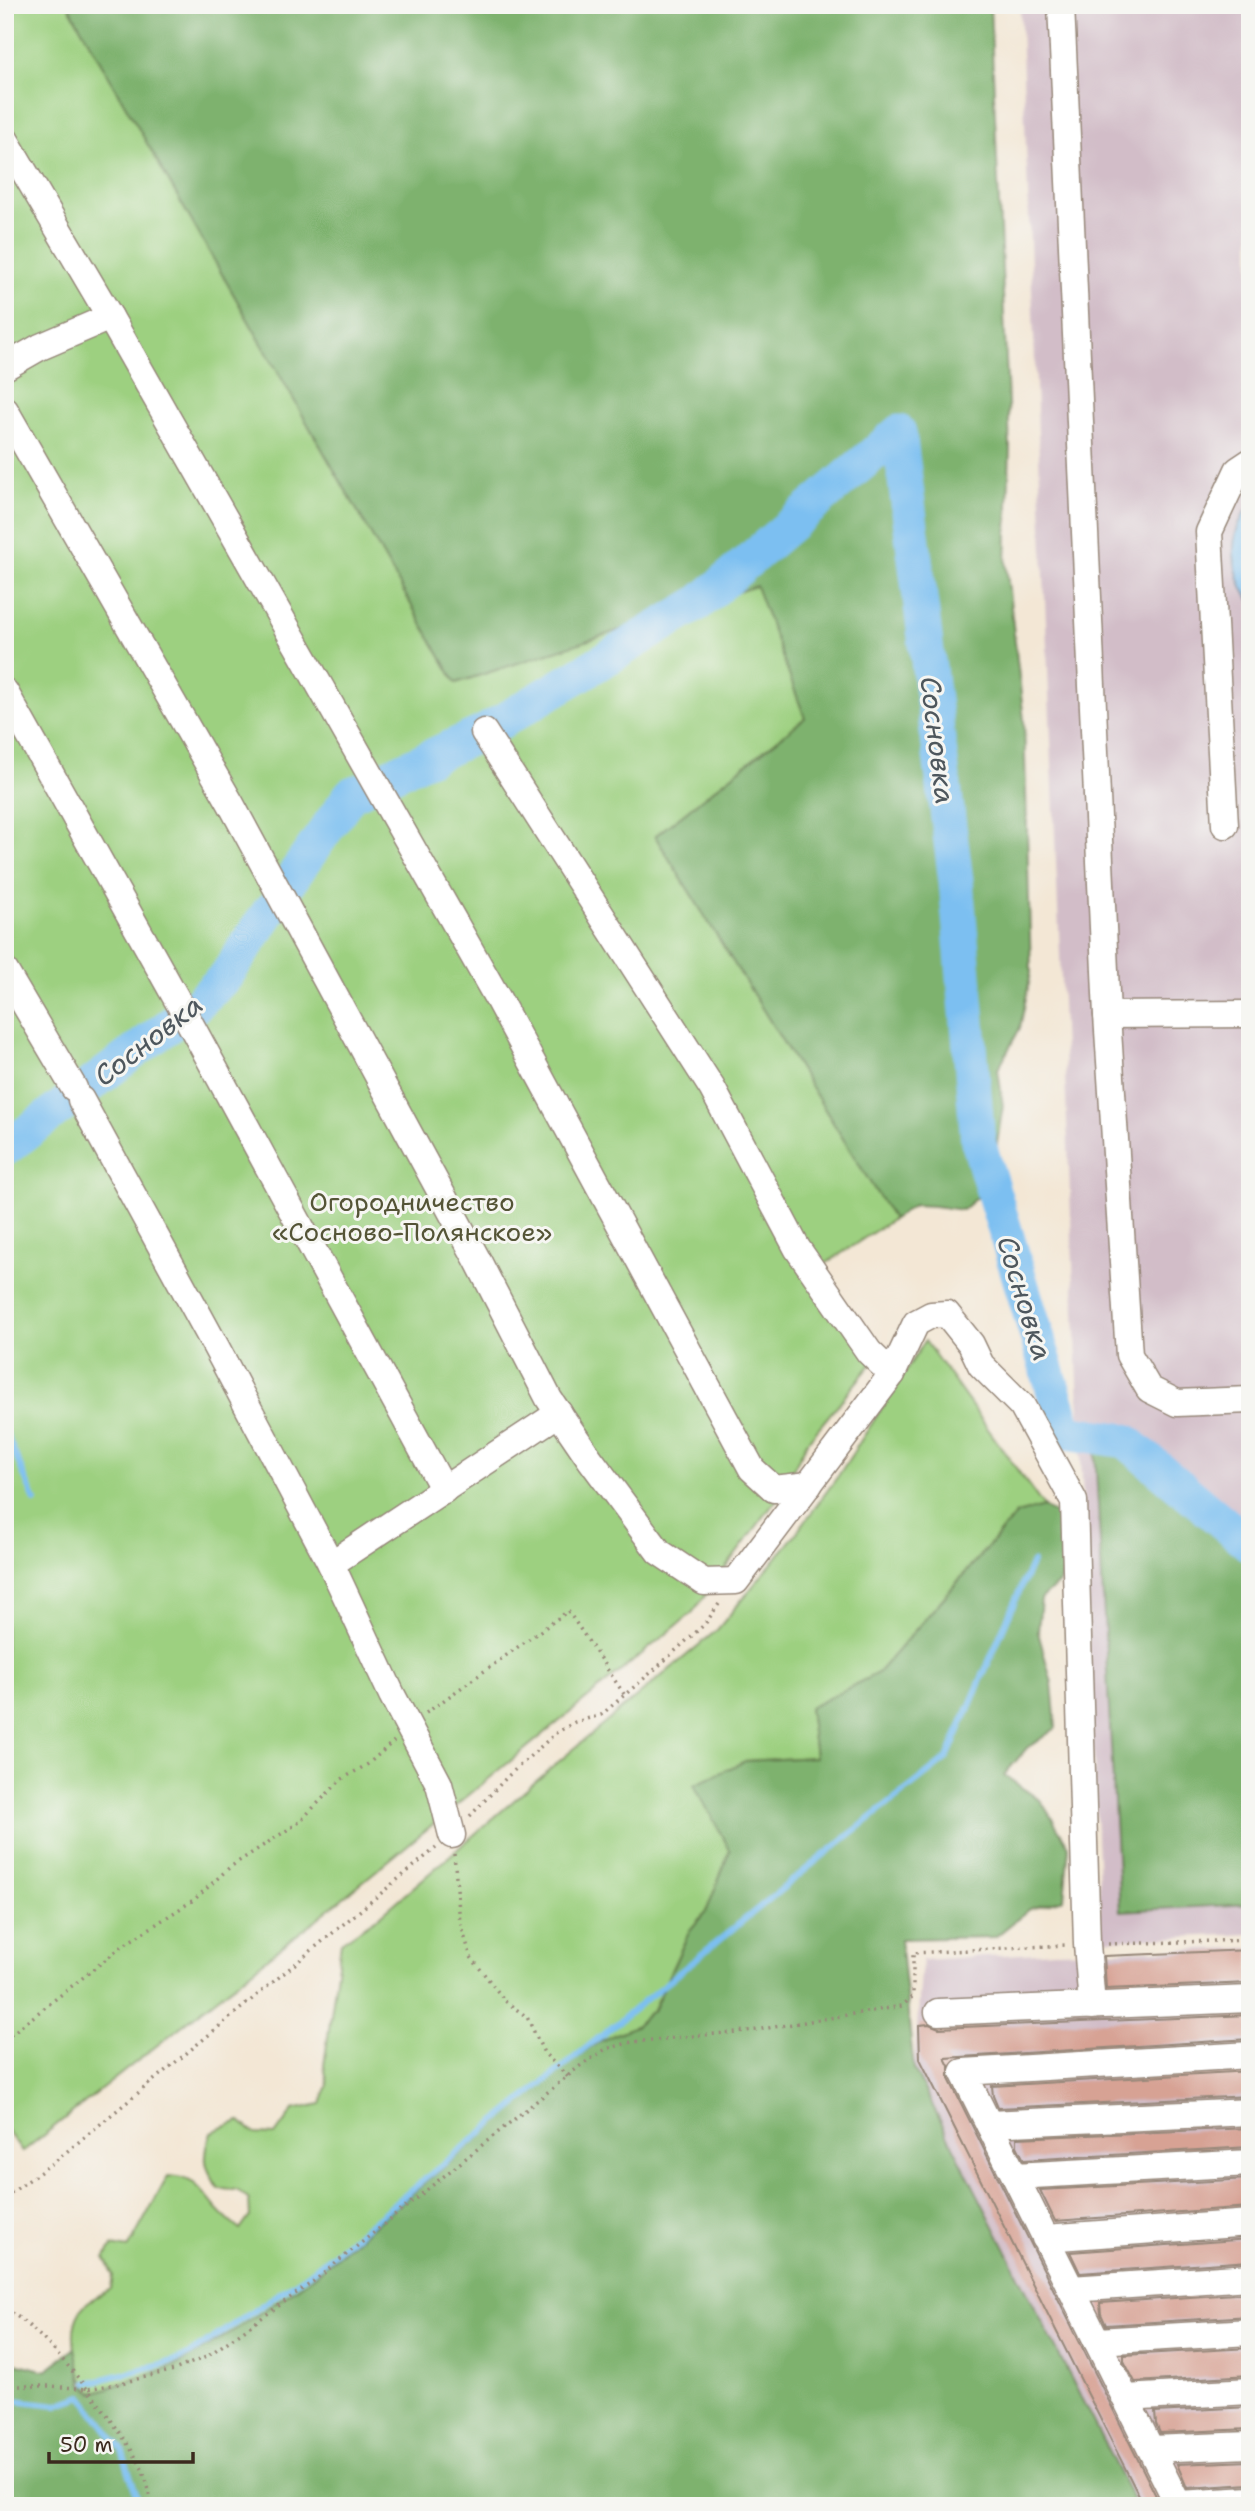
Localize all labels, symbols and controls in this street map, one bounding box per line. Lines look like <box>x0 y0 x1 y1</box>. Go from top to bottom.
water label: Сосновка <box>911 674 965 806</box>
water label: Сосновка <box>86 985 210 1095</box>
park label: Огородничество «Сосново-Полянское» <box>272 1184 552 1249</box>
water label: Сосновка <box>988 1231 1062 1365</box>
scale bar <box>49 2420 192 2464</box>
text: 50 m <box>60 2431 113 2459</box>

